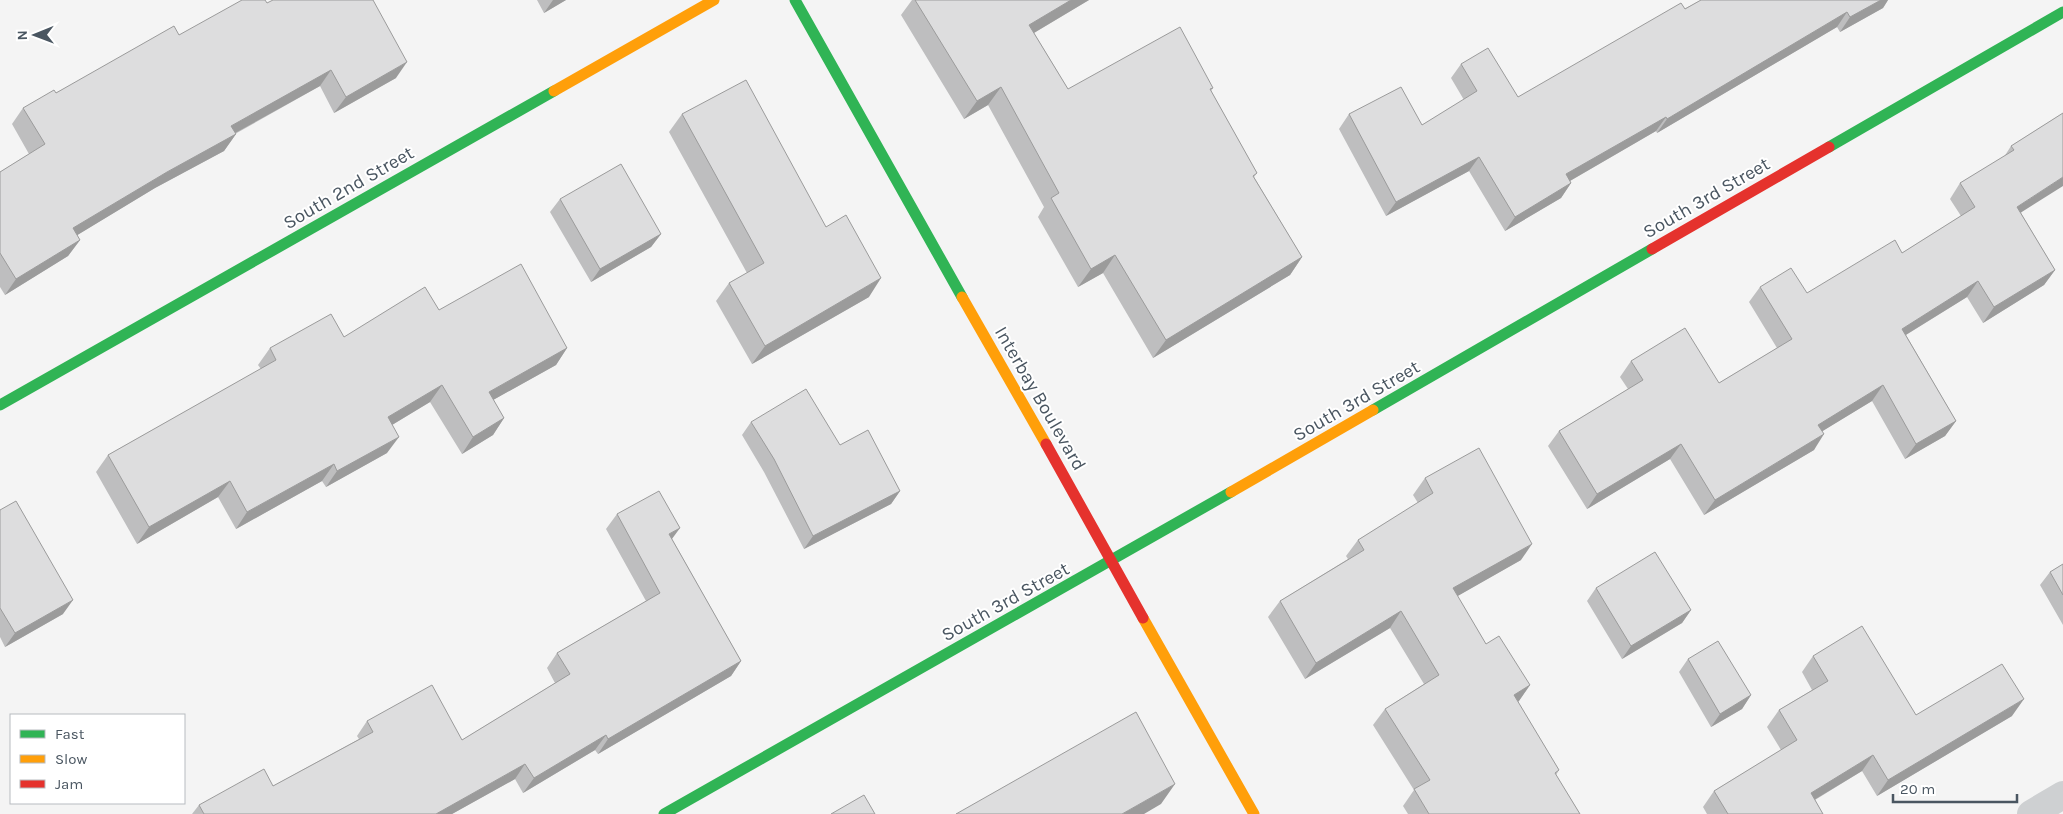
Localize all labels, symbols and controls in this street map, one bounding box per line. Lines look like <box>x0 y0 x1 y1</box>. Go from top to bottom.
north arrow <box>10 10 60 60</box>
text: N <box>14 30 31 40</box>
street label: South 2nd Street <box>279 142 418 234</box>
street label: South 3rd Street <box>1639 153 1774 243</box>
street label: Interbay Boulevard <box>990 323 1090 474</box>
street label: South 3rd Street <box>1289 356 1424 446</box>
street label: South 3rd Street <box>938 558 1073 646</box>
legend <box>10 714 185 804</box>
text: Fast <box>55 725 85 743</box>
text: Slow <box>55 750 87 768</box>
scale bar <box>1893 772 2017 804</box>
text: Jam <box>55 775 83 793</box>
text: 20 m <box>1900 780 1935 798</box>

